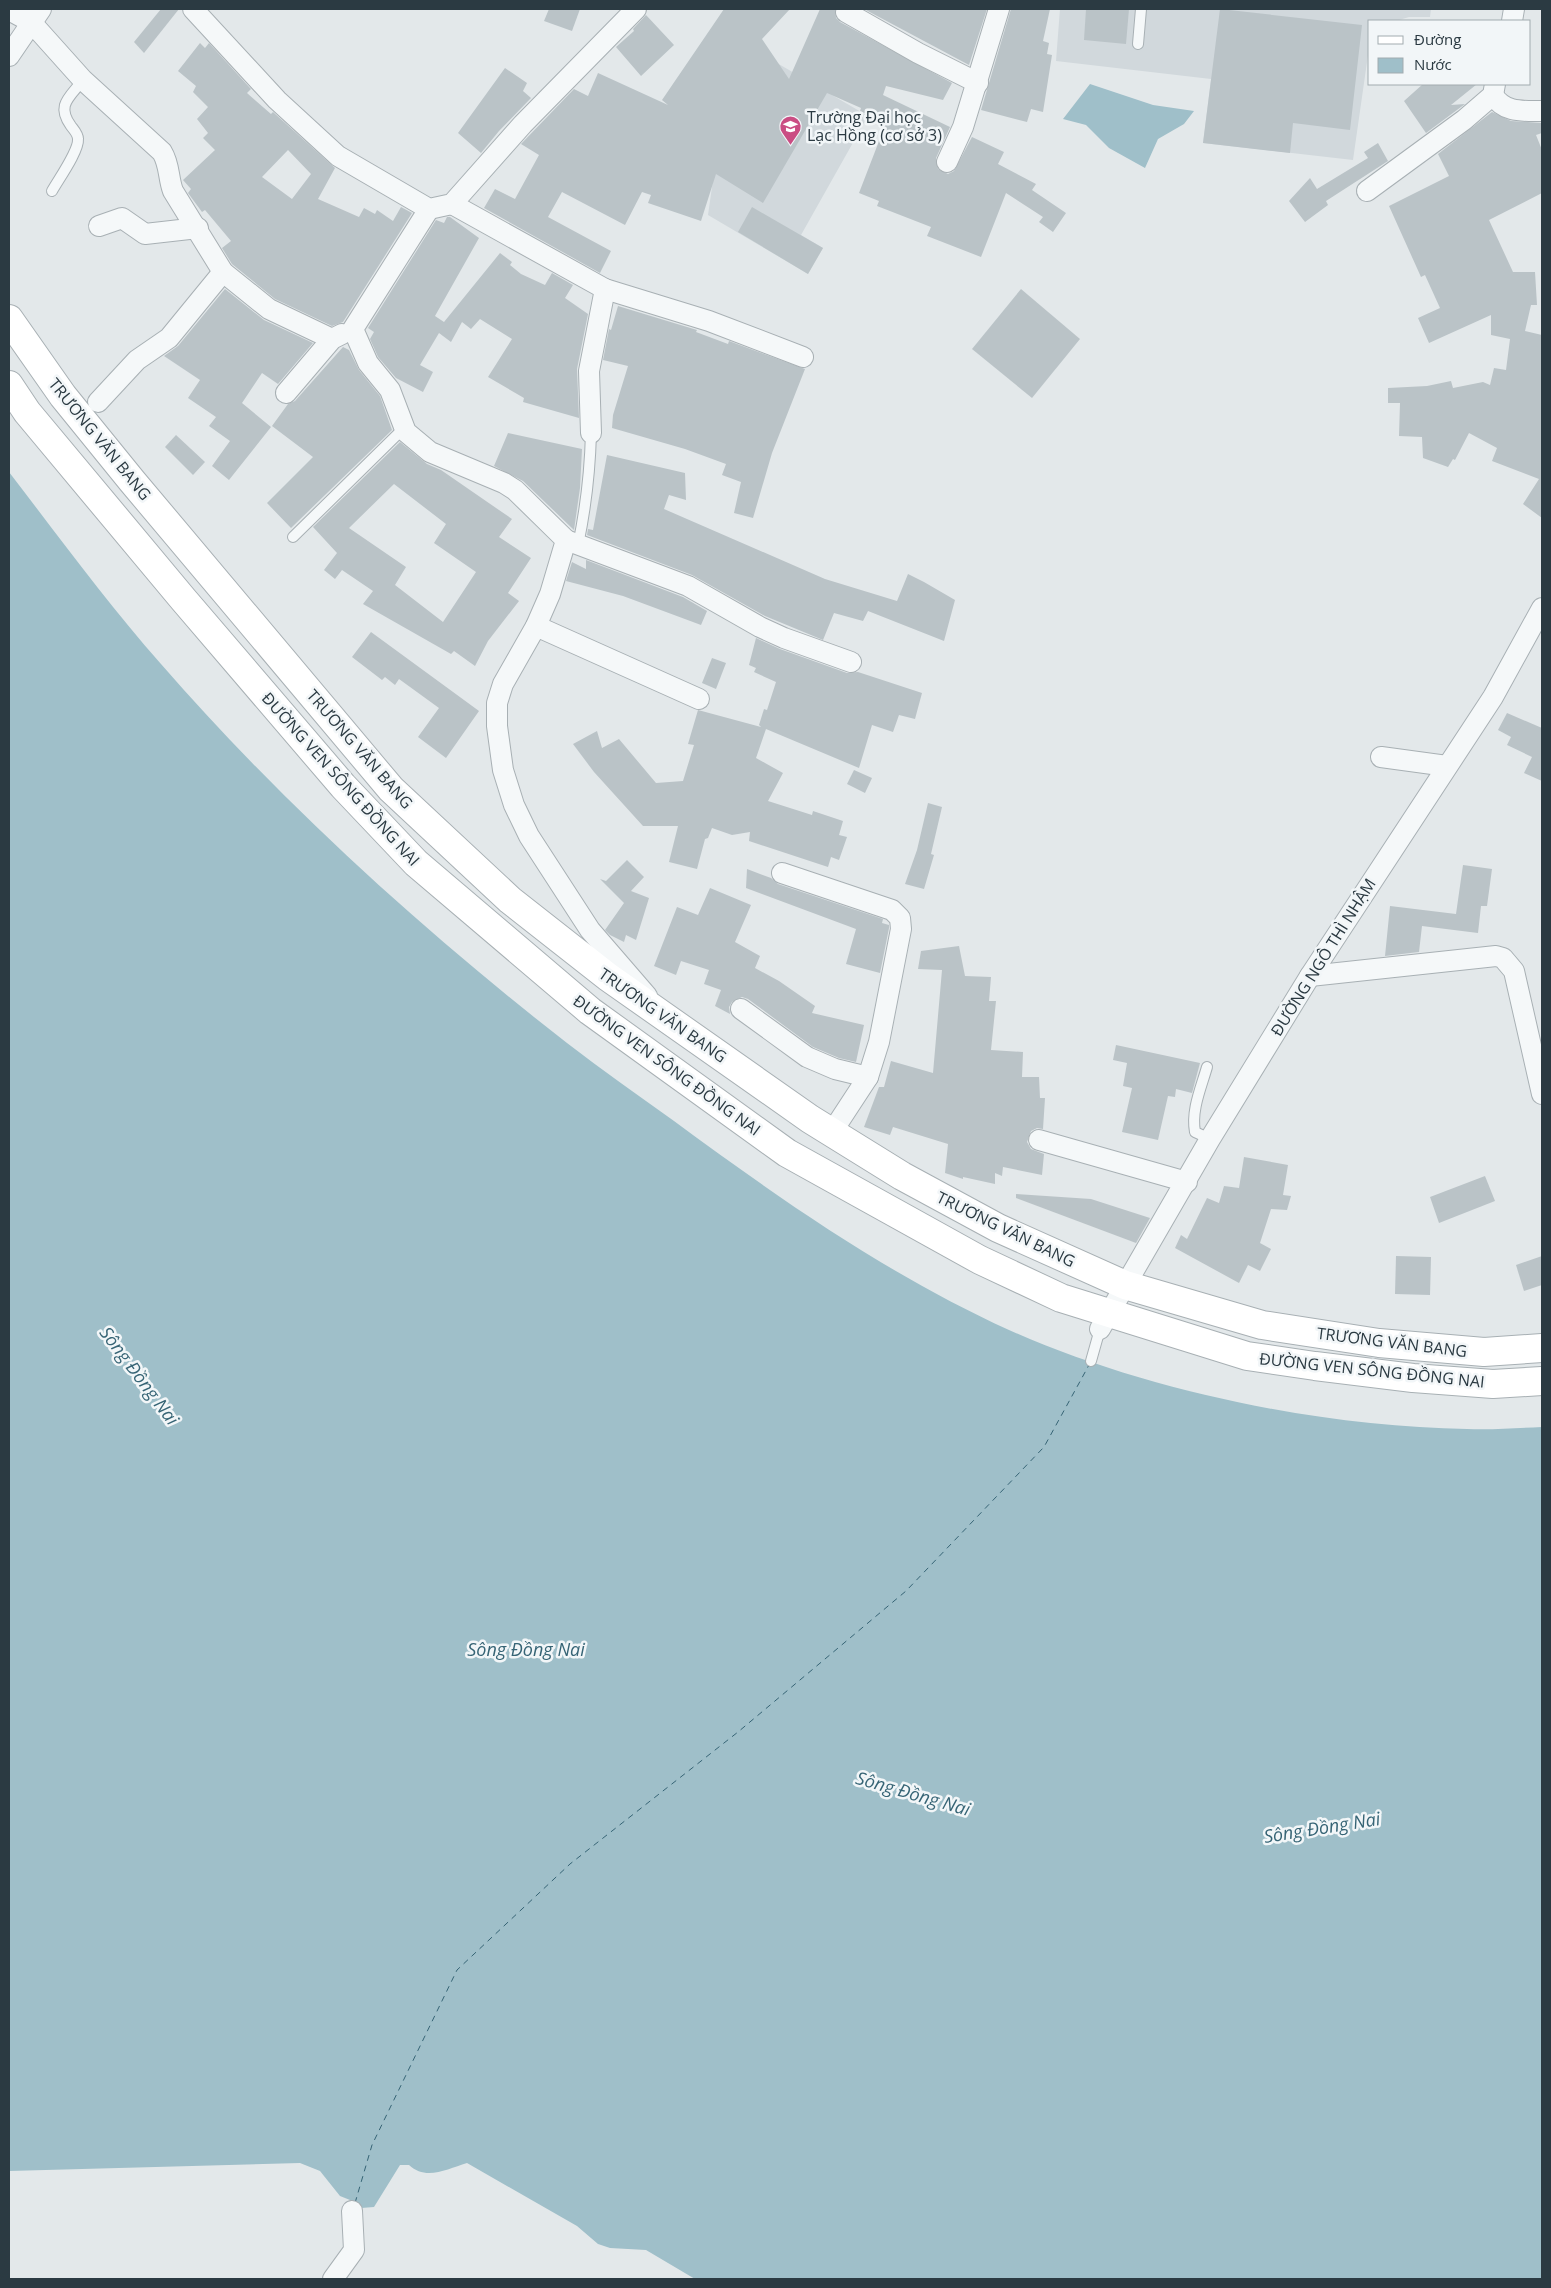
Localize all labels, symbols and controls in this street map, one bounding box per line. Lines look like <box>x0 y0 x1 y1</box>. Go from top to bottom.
legend <box>1368 20 1531 85</box>
text: Đường <box>1414 29 1461 49</box>
text: Nước <box>1414 54 1452 74</box>
place label: Trường Đại học Lạc Hồng (cơ sở 3) <box>807 106 942 146</box>
school or university icon: Trường Đại học Lạc Hồng (cơ sở 3) <box>779 114 803 145</box>
street label: TRƯƠNG VĂN BANG <box>44 373 156 505</box>
street label: TRƯƠNG VĂN BANG <box>302 685 418 813</box>
street label: ĐƯỜNG VEN SÔNG ĐỒNG NAI <box>257 687 425 871</box>
street label: ĐƯỜNG NGÔ THÌ NHẬM <box>1265 874 1381 1040</box>
street label: TRƯƠNG VĂN BANG <box>595 963 731 1067</box>
street label: ĐƯỜNG VEN SÔNG ĐỒNG NAI <box>569 990 765 1140</box>
street label: TRƯƠNG VĂN BANG <box>933 1186 1079 1272</box>
water label: Sông Đồng Nai <box>95 1321 185 1430</box>
street label: TRƯƠNG VĂN BANG <box>1316 1322 1468 1362</box>
street label: ĐƯỜNG VEN SÔNG ĐỒNG NAI <box>1258 1347 1486 1393</box>
water label: Sông Đồng Nai <box>467 1637 585 1661</box>
water label: Sông Đồng Nai <box>853 1765 974 1821</box>
water label: Sông Đồng Nai <box>1262 1806 1382 1848</box>

